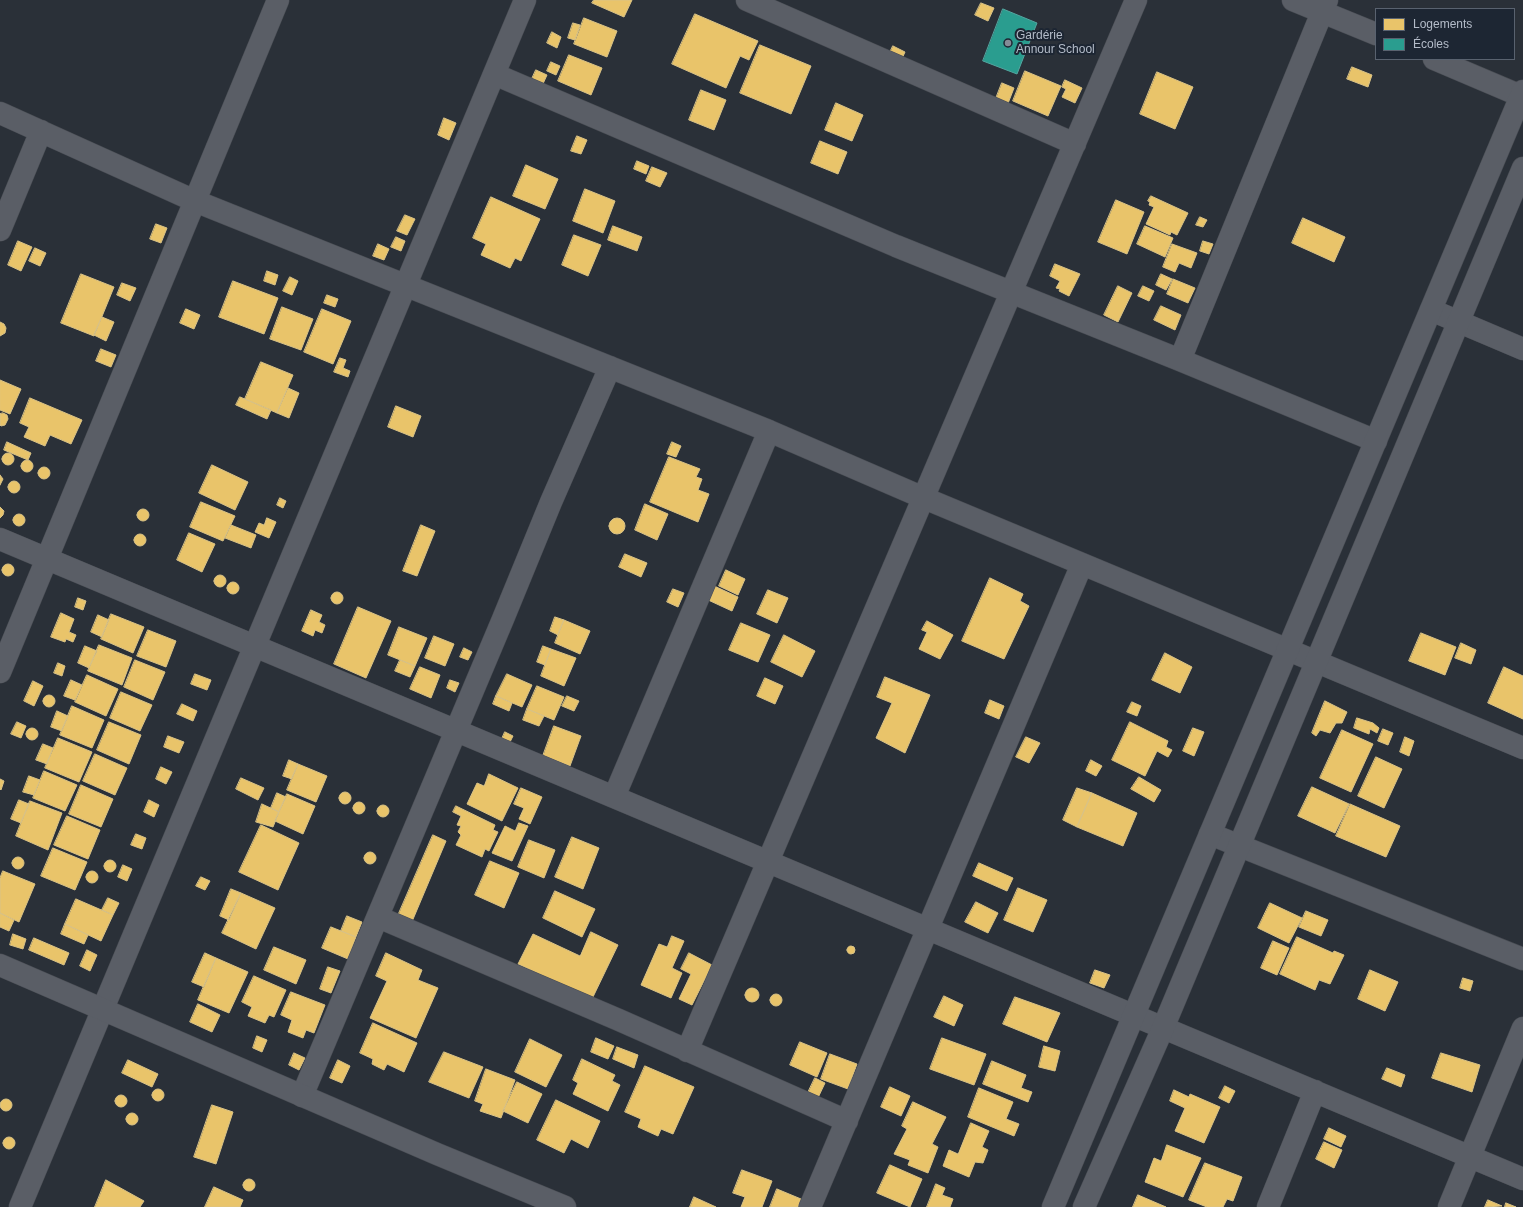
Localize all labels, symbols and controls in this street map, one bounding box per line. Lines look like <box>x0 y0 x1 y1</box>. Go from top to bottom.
legend <box>1375 8 1515 60</box>
text: Logements <box>1413 17 1472 31</box>
place label: Gardérie Annour School <box>1016 29 1095 57</box>
text: Écoles <box>1413 37 1449 51</box>
marker: Gardérie Annour School <box>1003 38 1013 48</box>

